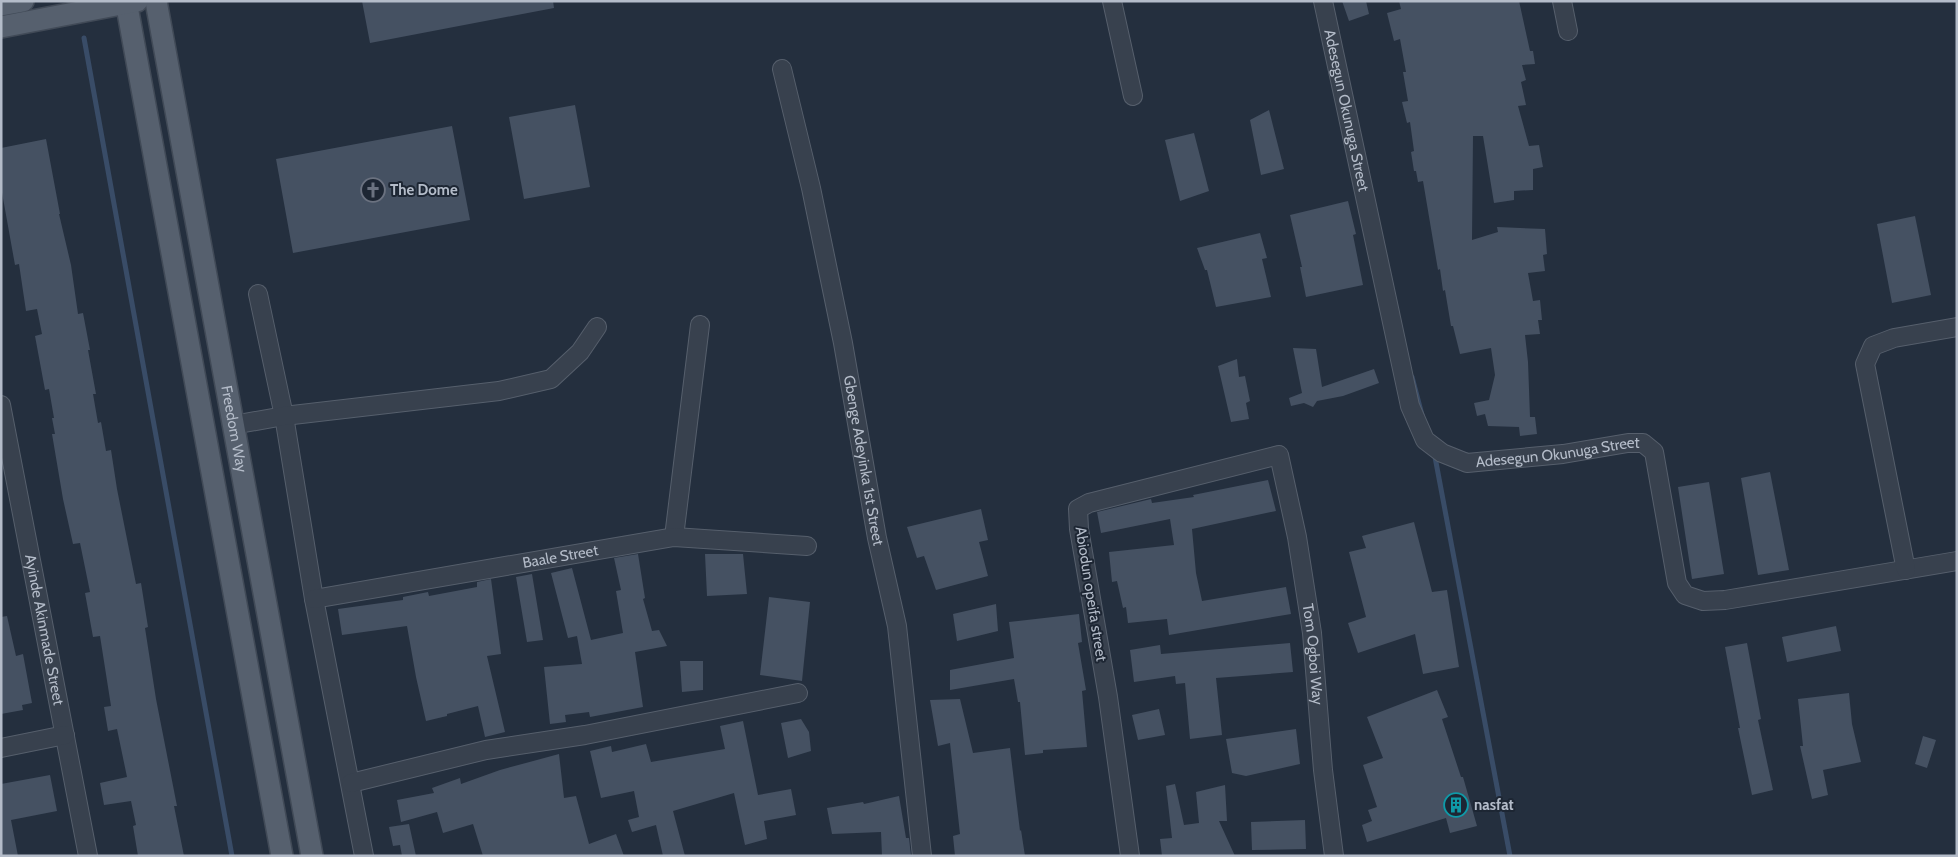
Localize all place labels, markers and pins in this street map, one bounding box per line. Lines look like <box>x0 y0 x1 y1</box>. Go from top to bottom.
church icon: The Dome <box>360 177 386 203</box>
place label: The Dome <box>390 181 458 199</box>
building icon: nasfat <box>1443 792 1469 818</box>
place label: nasfat <box>1474 796 1514 814</box>

